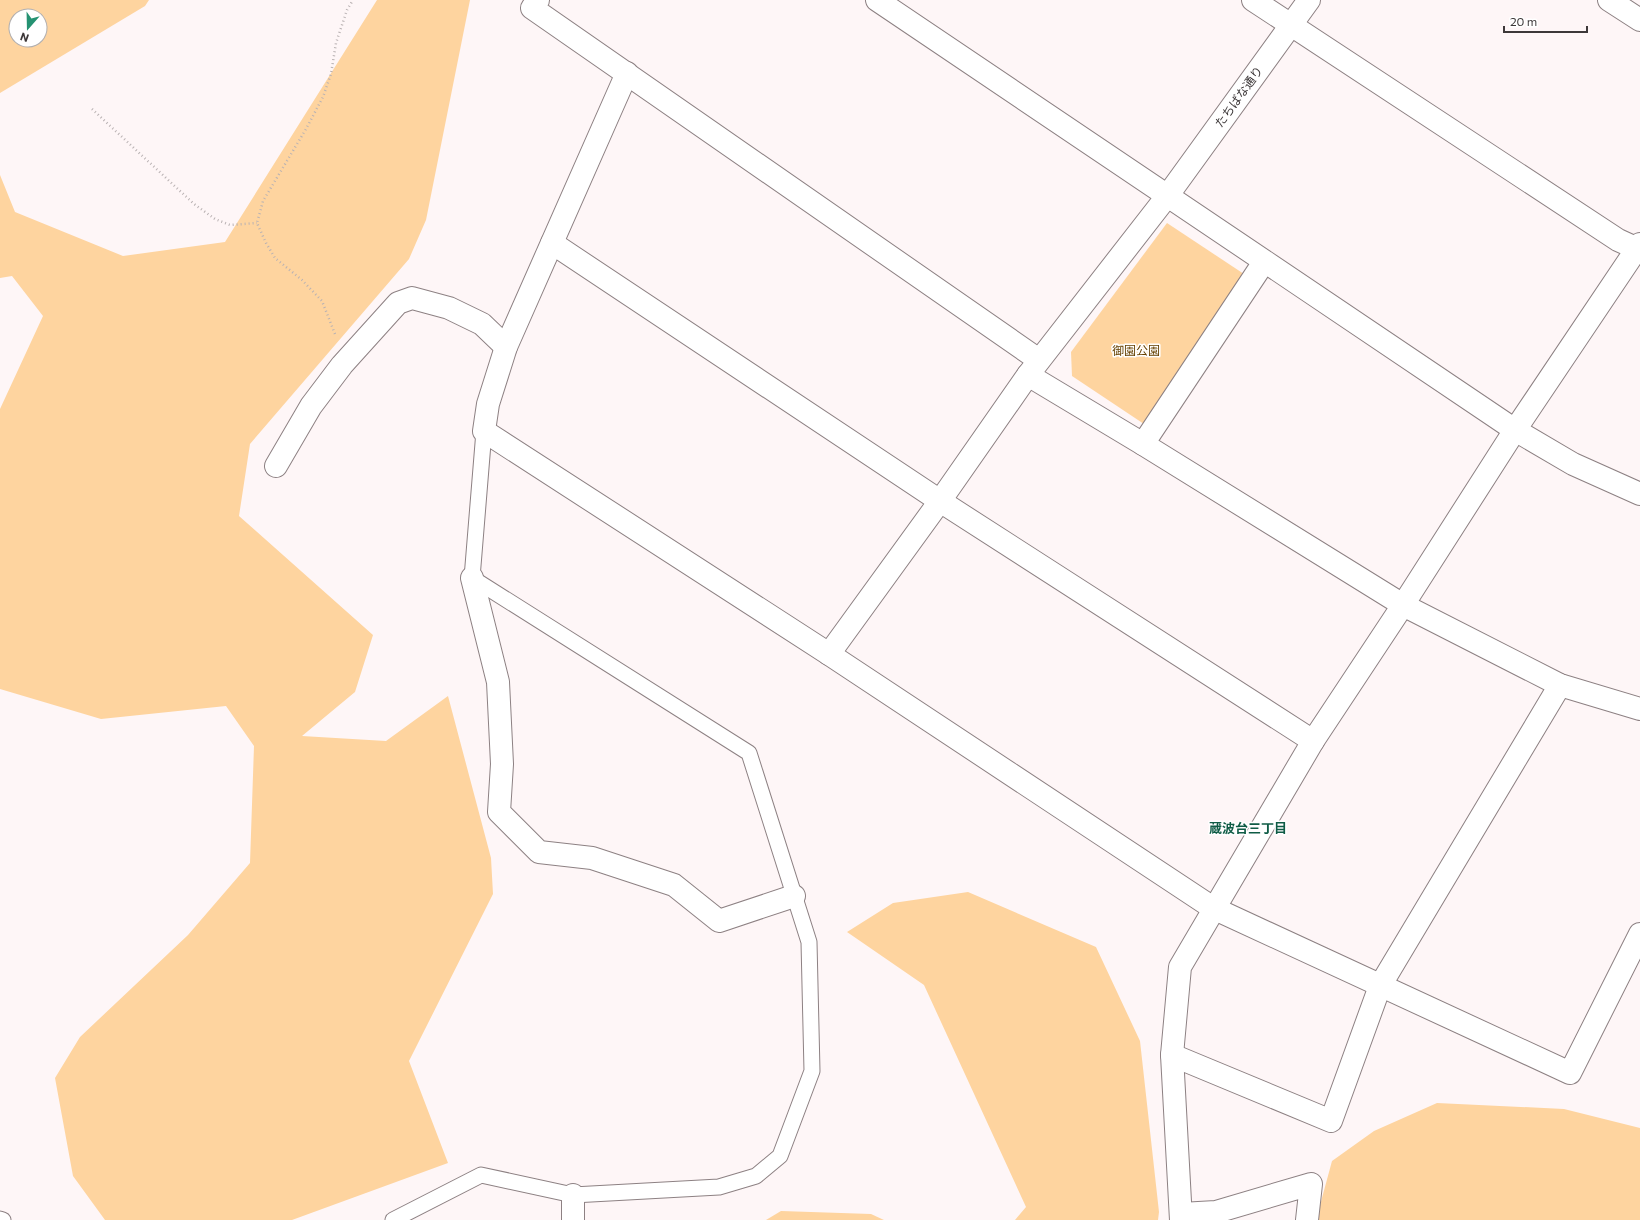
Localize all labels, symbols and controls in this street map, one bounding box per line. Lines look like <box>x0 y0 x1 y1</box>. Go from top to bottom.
north arrow <box>8 8 48 48</box>
scale bar <box>1504 8 1587 34</box>
text: 20 m <box>1510 14 1537 28</box>
text: N <box>18 30 31 45</box>
street label: たちばな通り <box>1211 63 1265 130</box>
park label: 御園公園 <box>1112 343 1160 357</box>
district label: 蔵波台三丁目 <box>1209 820 1287 836</box>

